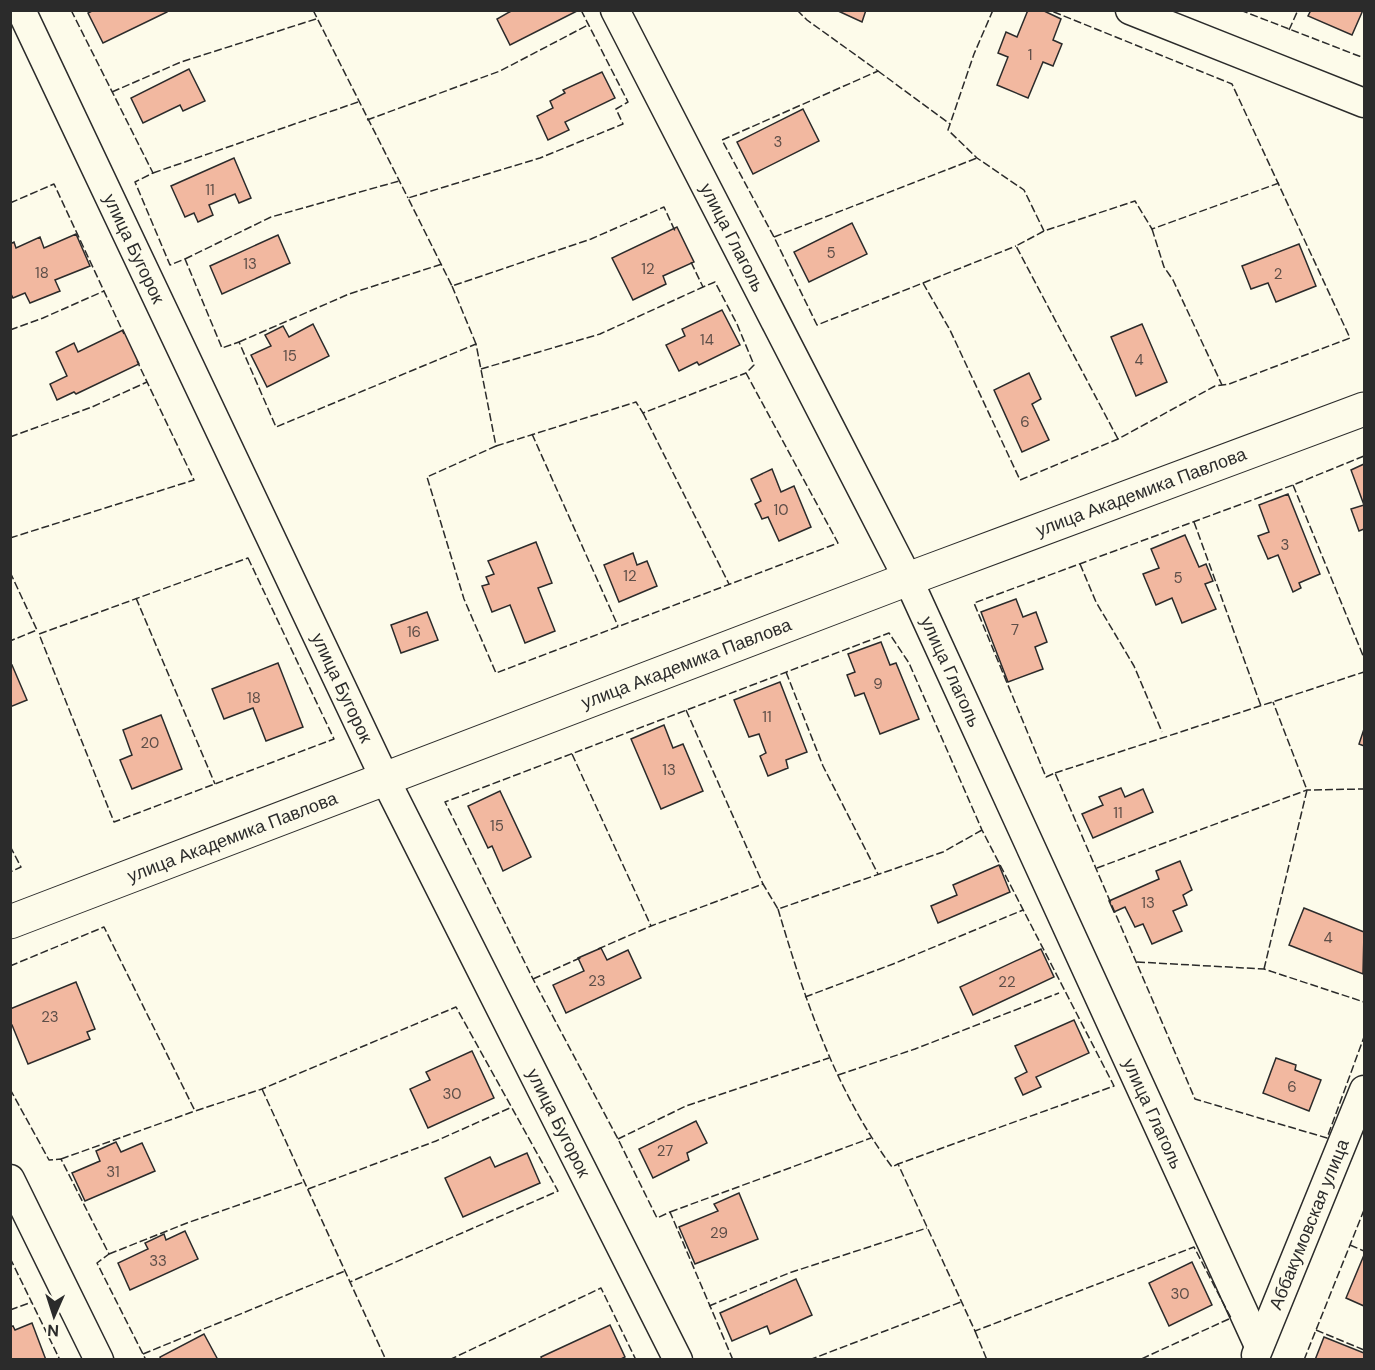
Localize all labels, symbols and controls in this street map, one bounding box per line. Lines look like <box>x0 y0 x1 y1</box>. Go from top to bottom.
house number: 1 <box>1028 45 1032 65</box>
house number: 3 <box>774 132 782 152</box>
street label: улица Глаголь <box>694 179 770 296</box>
house number: 11 <box>205 180 215 200</box>
street label: улица Бугорок <box>98 190 170 308</box>
house number: 5 <box>826 243 836 263</box>
house number: 13 <box>243 254 257 274</box>
house number: 12 <box>641 259 655 279</box>
house number: 18 <box>35 263 49 283</box>
house number: 2 <box>1274 264 1282 284</box>
house number: 14 <box>700 330 714 350</box>
house number: 15 <box>283 346 297 366</box>
house number: 4 <box>1134 350 1144 370</box>
house number: 6 <box>1020 412 1030 432</box>
street label: улица Академика Павлова <box>1032 442 1251 542</box>
house number: 10 <box>774 500 788 520</box>
house number: 3 <box>1281 535 1289 555</box>
house number: 12 <box>623 566 637 586</box>
house number: 5 <box>1173 568 1183 588</box>
street label: улица Академика Павлова <box>578 612 796 715</box>
street label: улица Глаголь <box>915 613 986 731</box>
house number: 7 <box>1011 620 1019 640</box>
house number: 16 <box>407 622 421 642</box>
street label: улица Бугорок <box>306 629 378 747</box>
house number: 9 <box>873 674 883 694</box>
house number: 18 <box>247 688 261 708</box>
house number: 11 <box>762 707 772 727</box>
house number: 20 <box>141 733 159 753</box>
house number: 13 <box>662 760 676 780</box>
street label: улица Академика Павлова <box>124 786 342 888</box>
house number: 11 <box>1113 803 1123 823</box>
house number: 15 <box>490 816 504 836</box>
house number: 13 <box>1141 893 1155 913</box>
house number: 4 <box>1323 928 1333 948</box>
house number: 23 <box>588 971 606 991</box>
house number: 22 <box>998 972 1016 992</box>
house number: 23 <box>41 1007 59 1027</box>
street label: улица Глаголь <box>1117 1054 1188 1173</box>
street label: улица Бугорок <box>521 1064 596 1182</box>
house number: 6 <box>1287 1077 1297 1097</box>
house number: 30 <box>442 1084 462 1104</box>
street label: Аббакумовская улица <box>1264 1135 1355 1313</box>
house number: 27 <box>657 1141 673 1161</box>
house number: 31 <box>106 1162 120 1182</box>
house number: 29 <box>710 1223 728 1243</box>
house number: 33 <box>149 1251 167 1271</box>
house number: 30 <box>1170 1284 1190 1304</box>
north arrow <box>24 1286 84 1346</box>
text: N <box>47 1320 60 1341</box>

